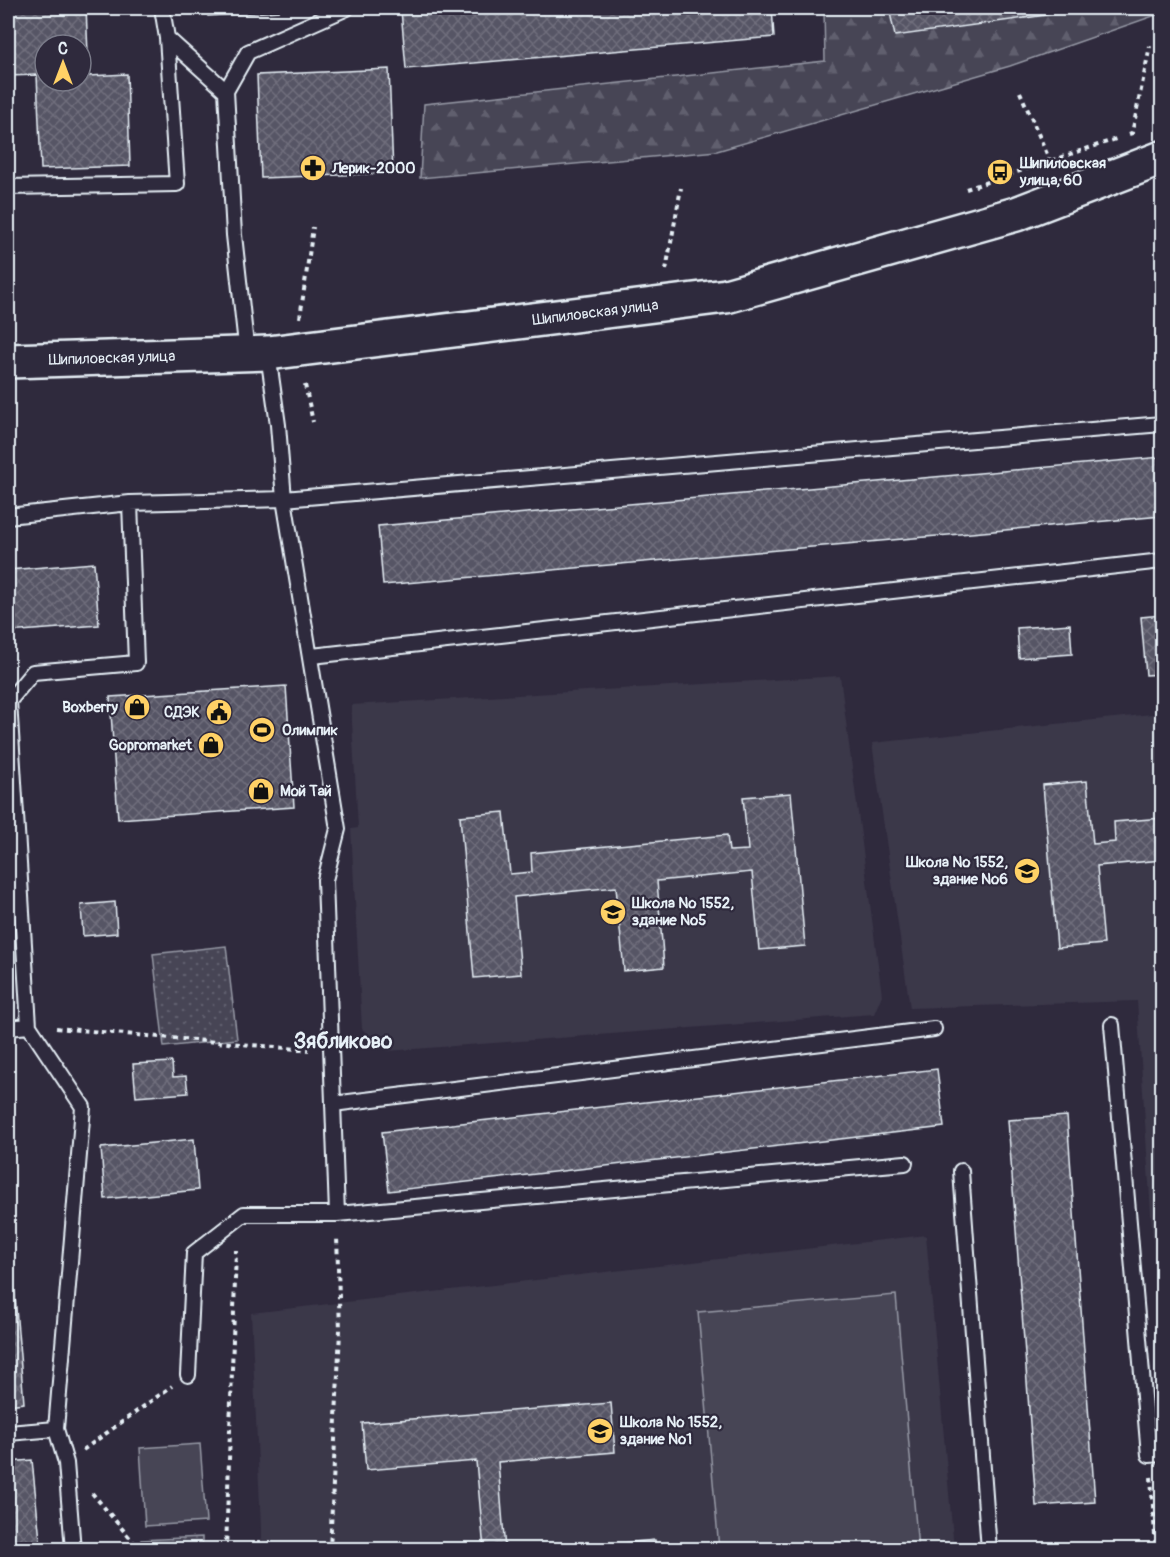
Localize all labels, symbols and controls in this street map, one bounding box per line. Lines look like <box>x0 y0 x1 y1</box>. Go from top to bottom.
north arrow <box>33 33 93 93</box>
text: С <box>58 39 68 59</box>
pharmacy icon: Лерик-2000 <box>298 153 328 183</box>
place label: Шипиловская улица, 60 <box>1019 154 1106 190</box>
bus stop icon: Шипиловская улица, 60 <box>985 157 1015 187</box>
place label: Лерик-2000 <box>331 159 415 178</box>
street label: Шипиловская улица <box>531 296 659 330</box>
street label: Шипиловская улица <box>48 347 176 370</box>
shop icon: Boxberry <box>122 692 152 722</box>
public building icon: СДЭК <box>204 697 234 727</box>
place label: Boxberry <box>62 698 119 717</box>
place label: СДЭК <box>164 703 200 722</box>
sports icon: Олимпик <box>247 715 277 745</box>
place label: Олимпик <box>282 721 338 740</box>
shop icon: Gopromarket <box>196 730 226 760</box>
place label: Gopromarket <box>109 736 193 755</box>
shop icon: Мой Тай <box>246 776 276 806</box>
place label: Мой Тай <box>280 782 332 801</box>
place label: Школа № 1552, здание №6 <box>905 853 1008 889</box>
school or university icon: Школа № 1552, здание №6 <box>1012 856 1042 886</box>
place label: Школа № 1552, здание №5 <box>631 894 734 930</box>
school or university icon: Школа № 1552, здание №5 <box>598 897 628 927</box>
district label: Зябликово <box>294 1028 393 1055</box>
place label: Школа № 1552, здание №1 <box>619 1413 722 1449</box>
school or university icon: Школа № 1552, здание №1 <box>585 1416 615 1446</box>

